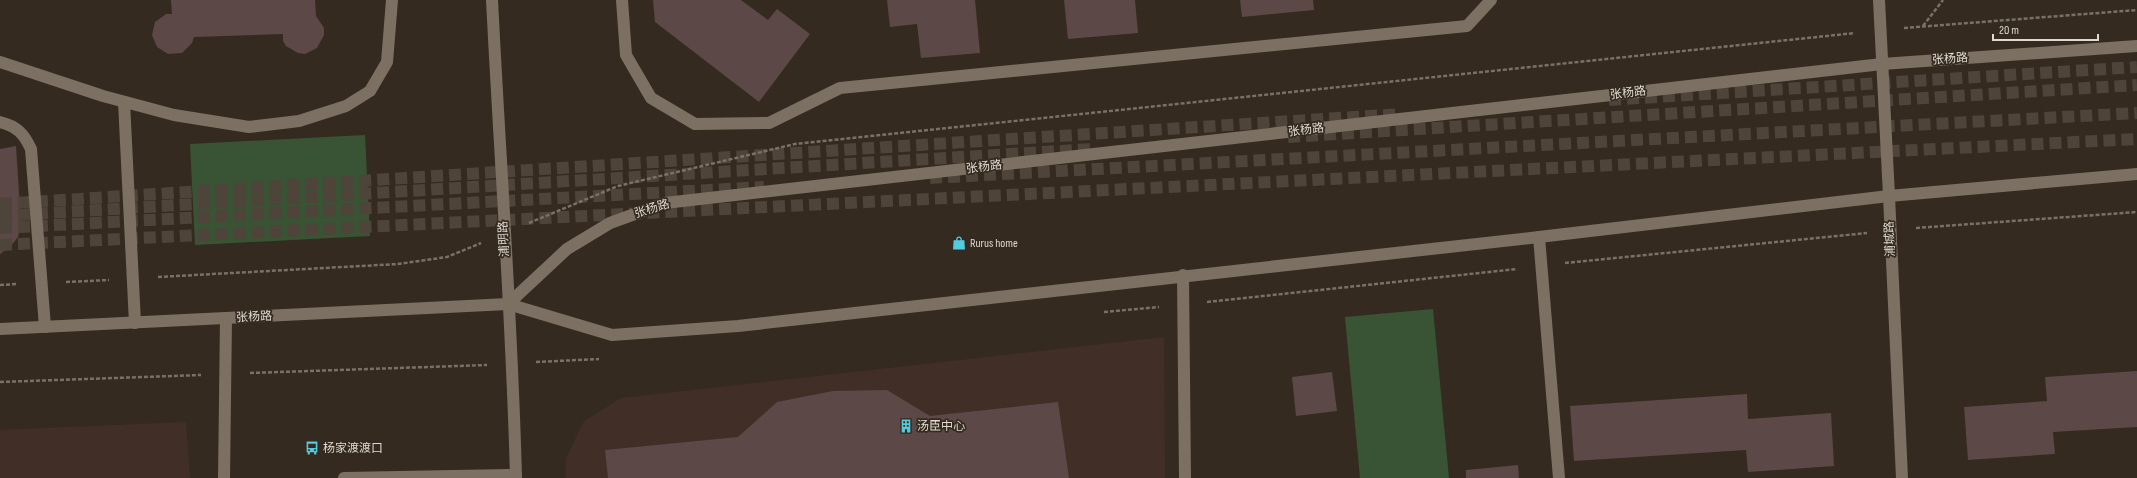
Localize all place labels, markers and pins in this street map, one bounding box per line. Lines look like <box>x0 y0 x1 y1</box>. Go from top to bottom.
shop icon: Rurus home <box>951 235 967 251</box>
place label: Rurus home <box>970 236 1018 251</box>
building icon: 汤臣中心 <box>898 418 914 434</box>
place label: 汤臣中心 <box>917 419 965 434</box>
bus stop icon: 杨家渡渡口 <box>304 440 320 456</box>
place label: 杨家渡渡口 <box>323 441 383 456</box>

